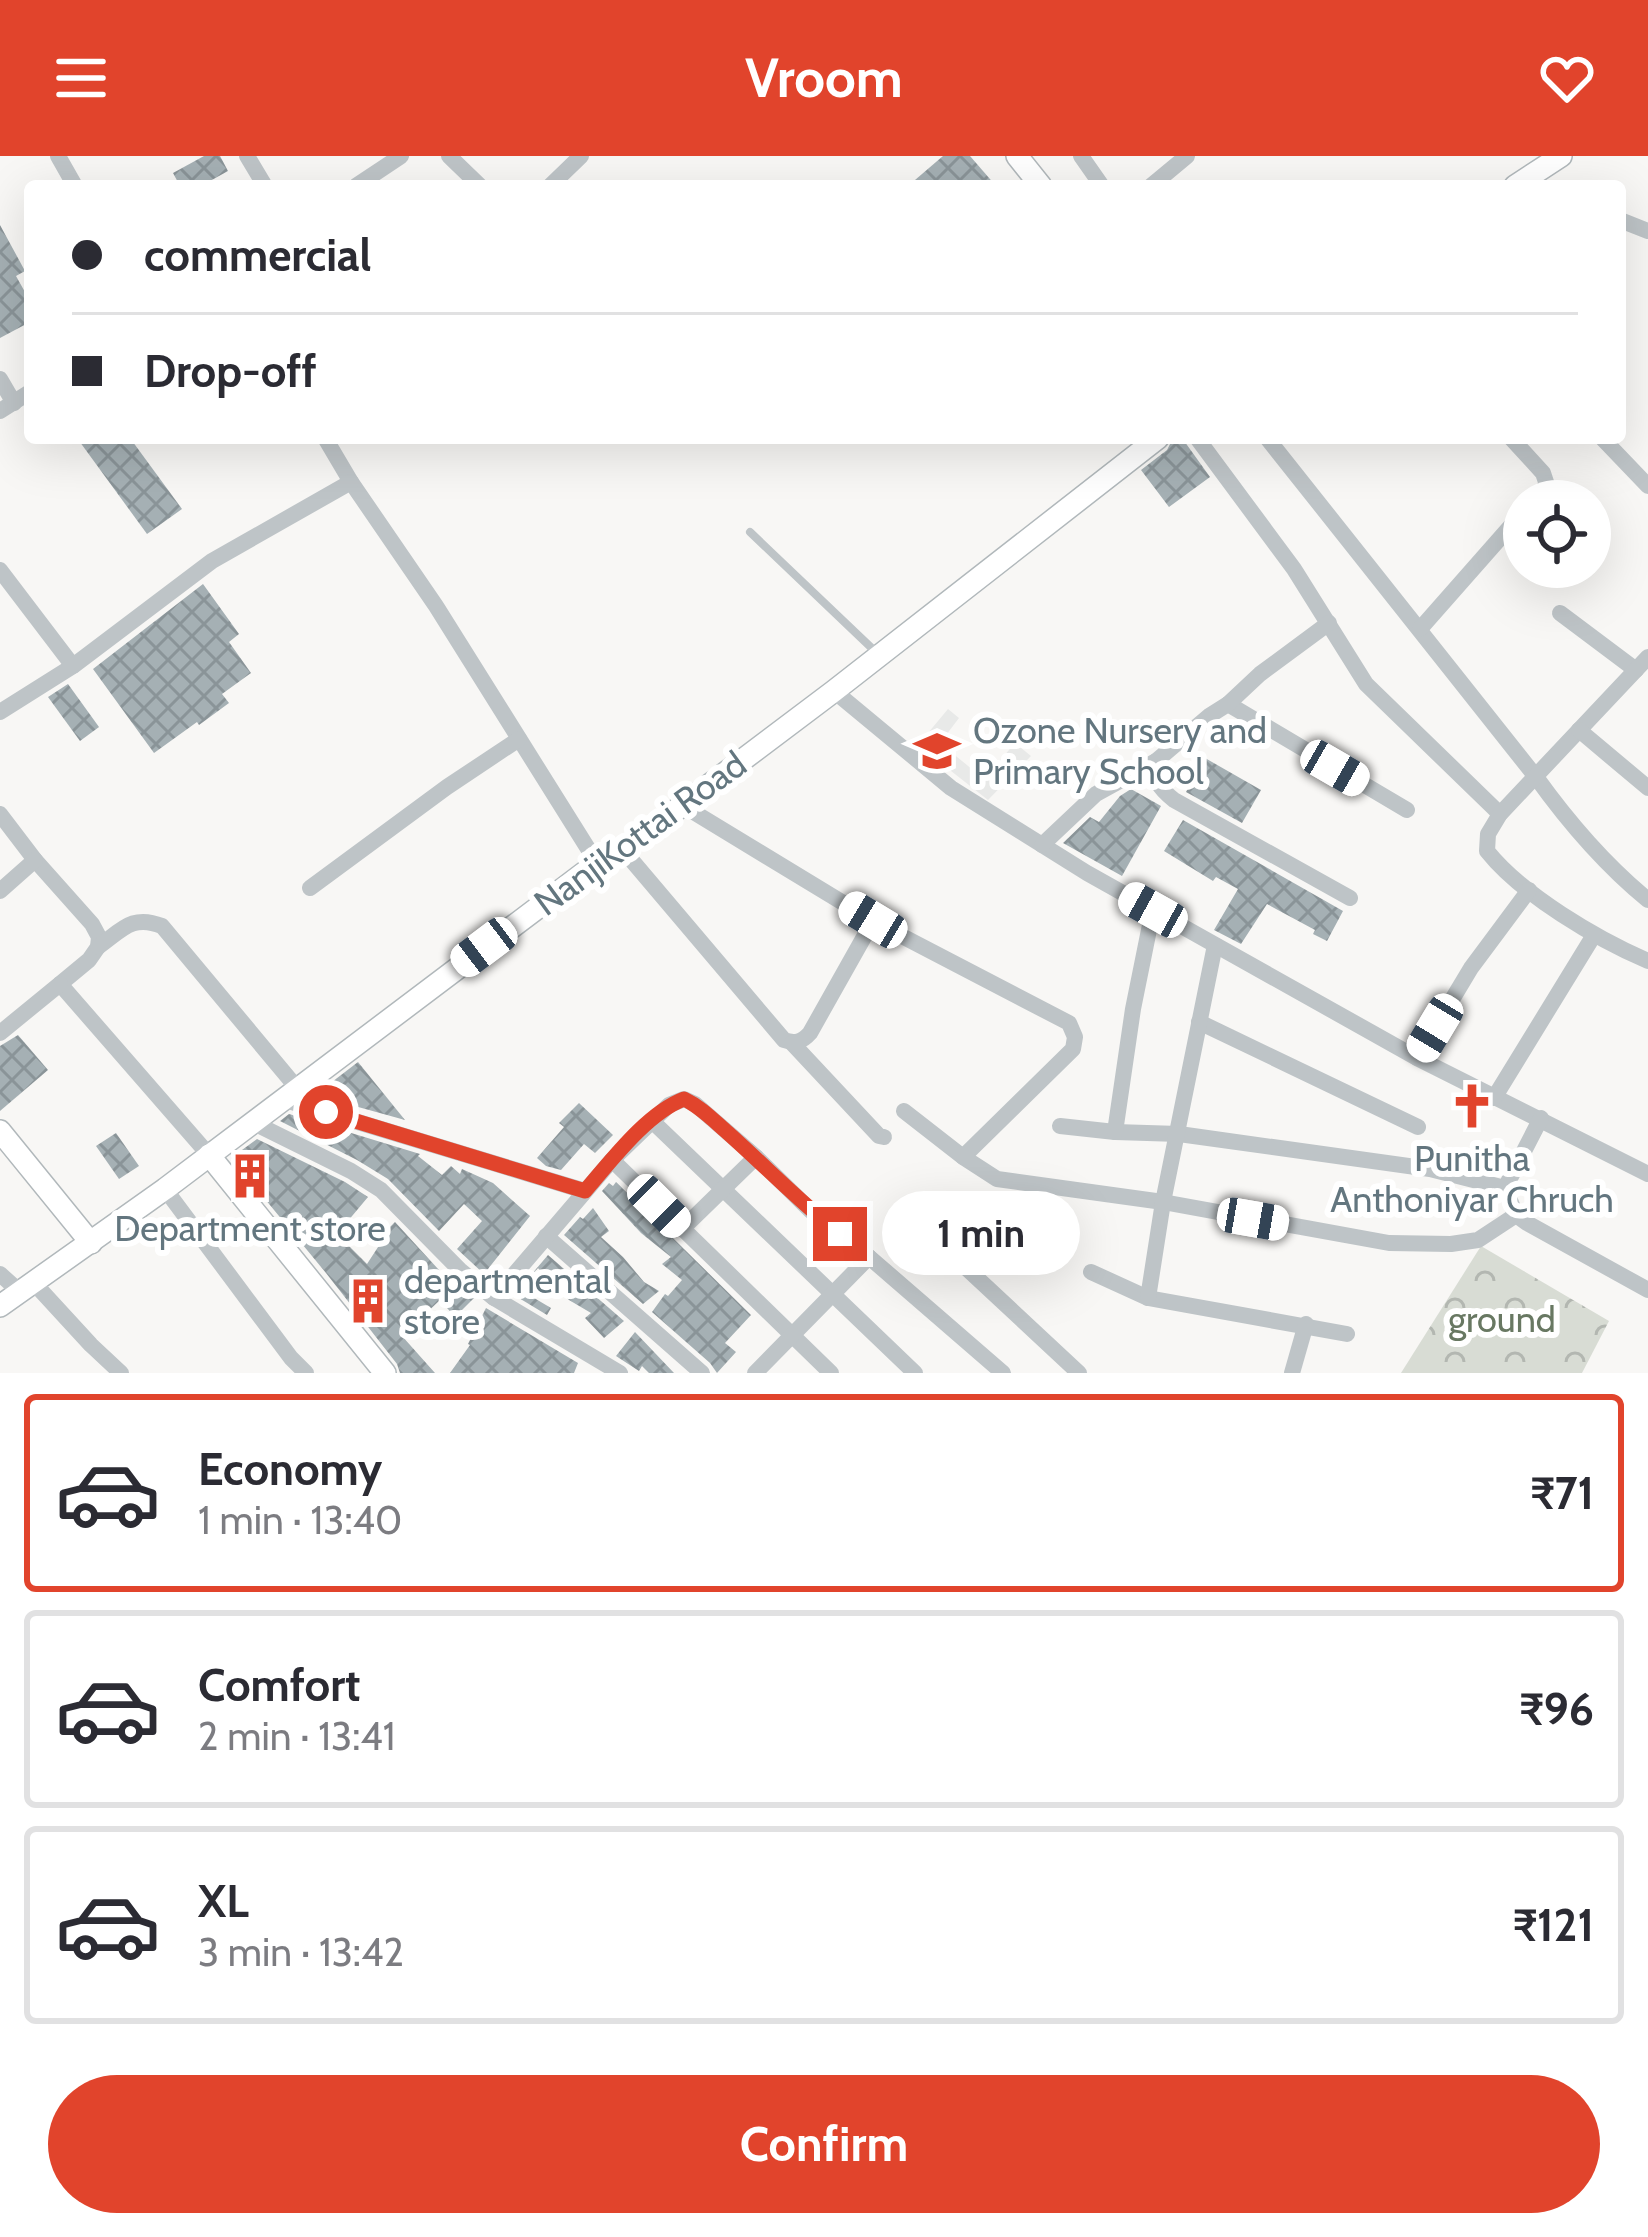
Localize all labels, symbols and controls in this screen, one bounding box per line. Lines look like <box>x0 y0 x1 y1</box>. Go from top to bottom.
icon: menu <box>48 45 114 111</box>
text: Vroom <box>745 45 903 111</box>
icon: heart <box>1534 45 1600 111</box>
text: commercial <box>144 228 371 282</box>
text: Drop-off <box>144 344 317 398</box>
map controls <box>1503 480 1611 588</box>
button: locate <box>1503 480 1611 588</box>
place label: Ozone Nursery and Primary School <box>973 708 1267 793</box>
school or university icon: Ozone Nursery and Primary School <box>912 726 962 776</box>
car <box>1295 734 1375 802</box>
street label: NanjiKottai Road <box>525 741 755 925</box>
car <box>1113 877 1193 943</box>
car <box>833 886 913 954</box>
car <box>444 911 524 983</box>
car <box>1401 988 1469 1068</box>
church icon: Punitha Anthoniyar Chruch <box>1447 1081 1497 1131</box>
route start <box>299 1085 353 1139</box>
place label: Punitha Anthoniyar Chruch <box>1330 1136 1614 1221</box>
building icon: Department store <box>225 1151 275 1201</box>
car <box>621 1168 697 1244</box>
callout: 1 min <box>882 1192 1080 1276</box>
car <box>1214 1195 1292 1243</box>
place label: Department store <box>114 1206 386 1250</box>
route end <box>813 1207 867 1261</box>
text: 1 min <box>937 1209 1025 1257</box>
place label: departmental store <box>404 1258 612 1343</box>
building icon: departmental store <box>343 1276 393 1326</box>
park label: ground <box>1448 1297 1556 1341</box>
icon: car <box>54 1439 162 1547</box>
text: Economy <box>198 1442 382 1496</box>
text: ₹71 <box>1530 1466 1594 1520</box>
text: 1 min · 13:40 <box>198 1496 402 1544</box>
icon: car <box>54 1655 162 1763</box>
text: Comfort <box>198 1658 361 1712</box>
text: ₹96 <box>1519 1682 1594 1736</box>
text: 2 min · 13:41 <box>198 1712 396 1760</box>
icon: car <box>54 1871 162 1979</box>
text: XL <box>198 1874 249 1928</box>
text: ₹121 <box>1512 1898 1594 1952</box>
text: 3 min · 13:42 <box>198 1928 404 1976</box>
button: Confirm <box>48 2075 1600 2213</box>

